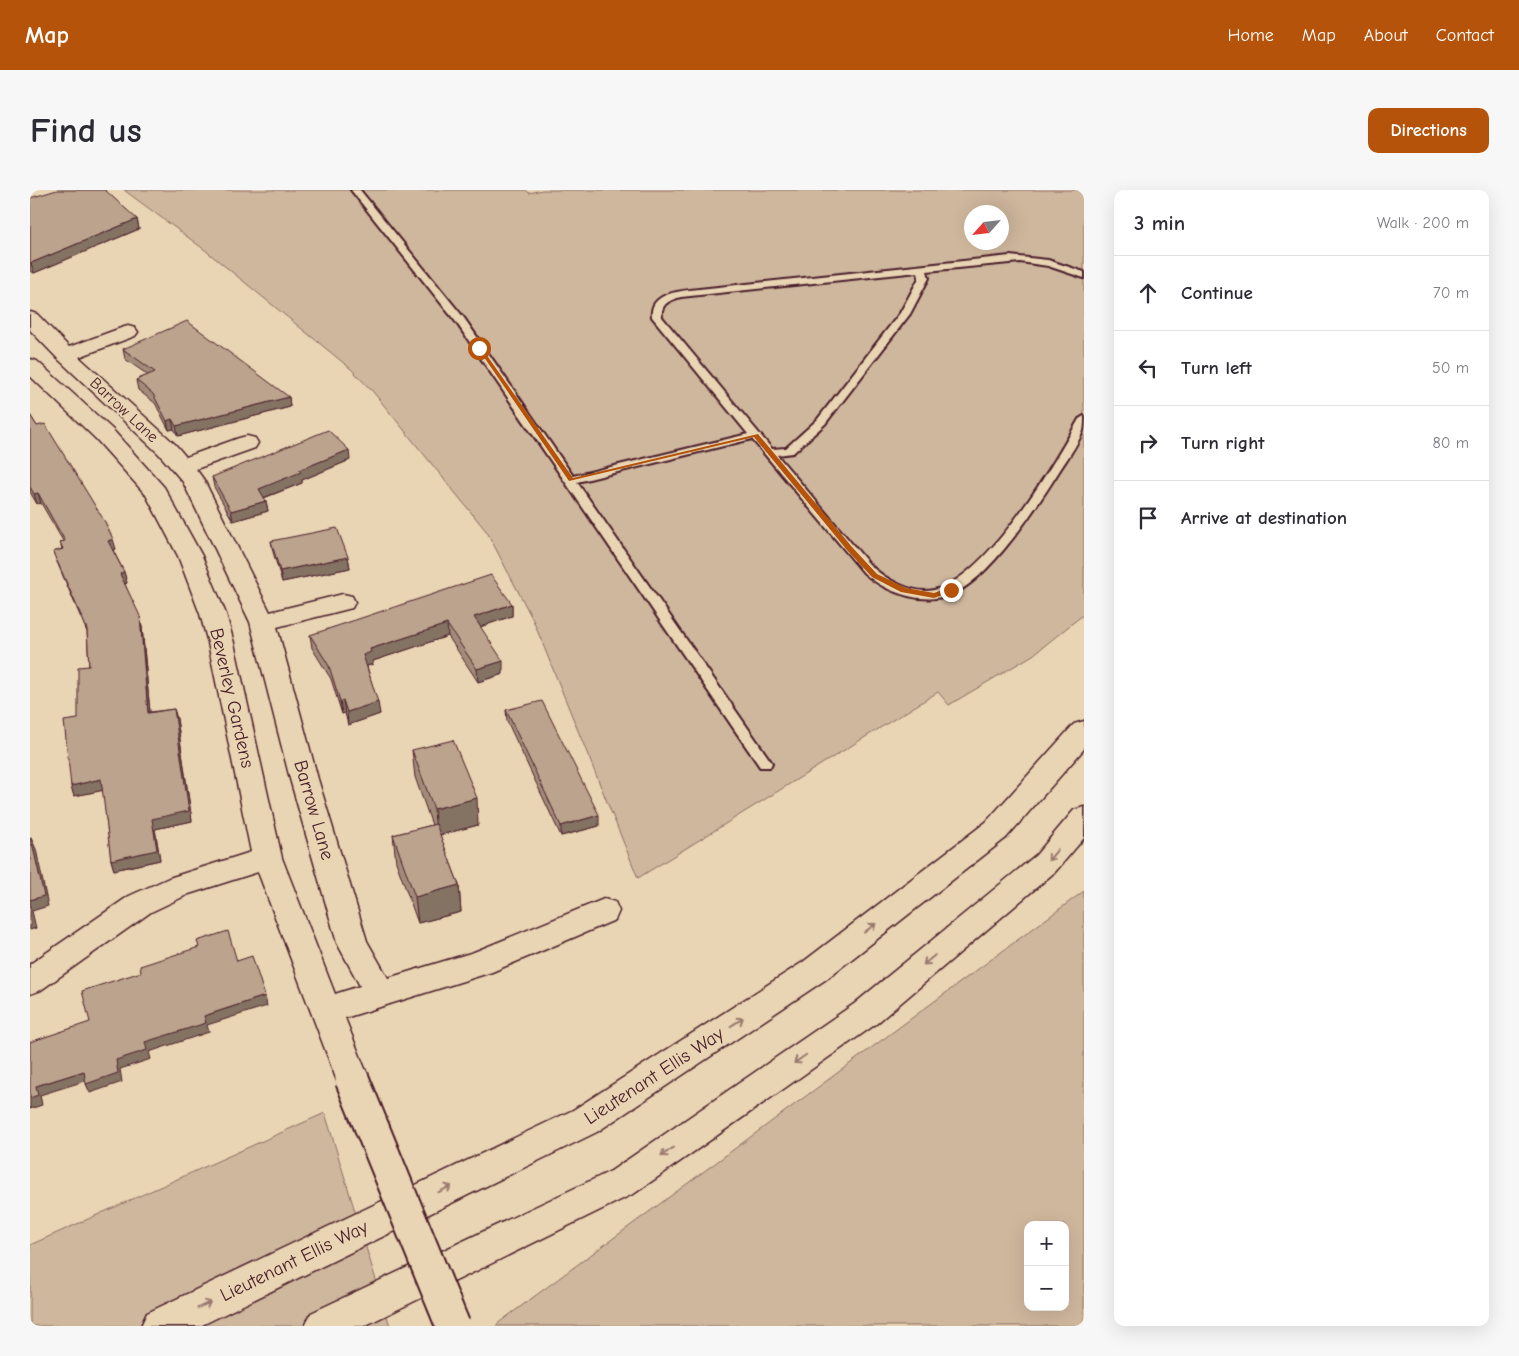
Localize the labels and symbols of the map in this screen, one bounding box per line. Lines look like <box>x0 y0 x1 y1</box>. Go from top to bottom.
north arrow <box>964 205 1009 250</box>
route start <box>468 337 491 360</box>
street label: Barrow Lane <box>86 374 162 446</box>
route end <box>940 579 963 602</box>
street label: Beverley Gardens <box>205 626 259 770</box>
street label: Barrow Lane <box>289 757 339 863</box>
one-way arrow <box>1047 848 1058 861</box>
one-way arrow <box>863 923 877 933</box>
one-way arrow <box>923 955 936 966</box>
one-way arrow <box>730 1016 744 1027</box>
street label: Lieutenant Ellis Way <box>580 1022 728 1129</box>
one-way arrow <box>793 1054 807 1064</box>
one-way arrow <box>660 1147 674 1157</box>
one-way arrow <box>437 1184 452 1193</box>
street label: Lieutenant Ellis Way <box>216 1215 372 1306</box>
one-way arrow <box>196 1300 211 1309</box>

